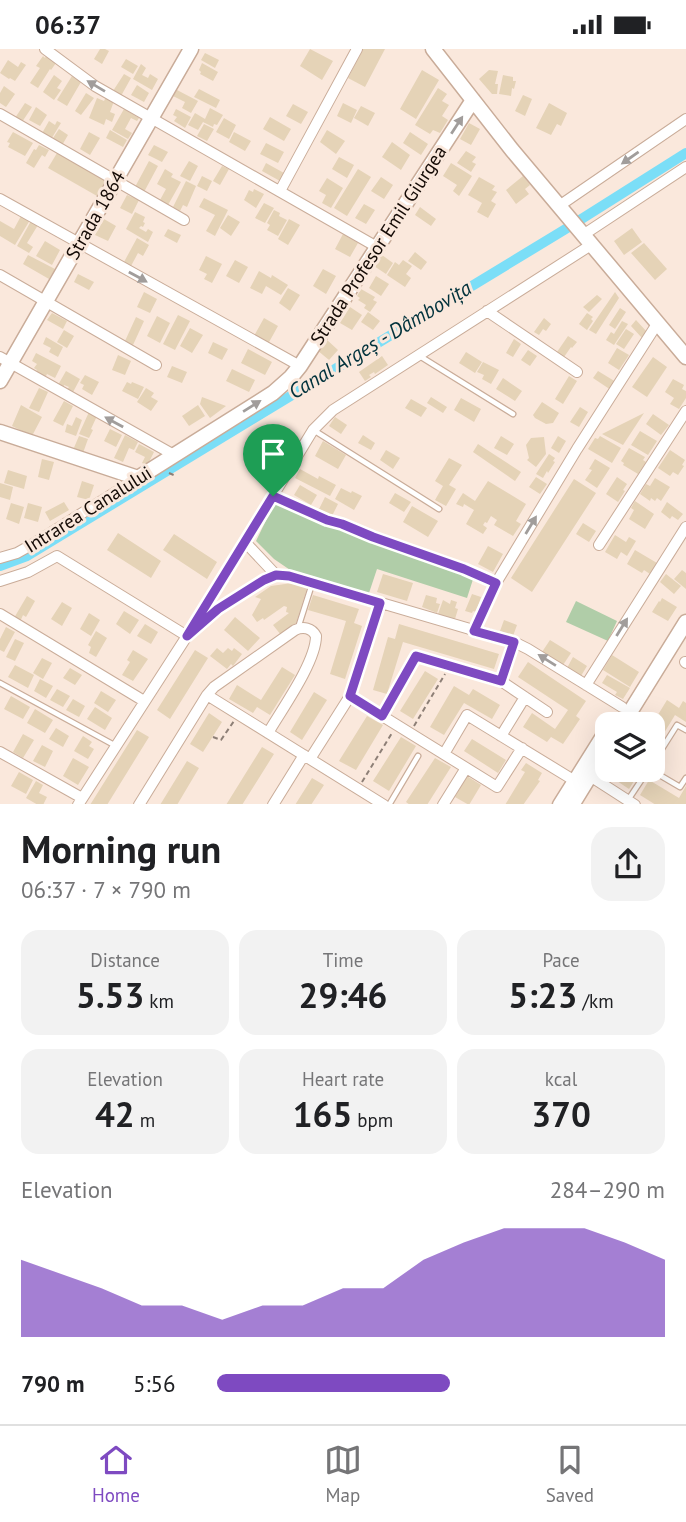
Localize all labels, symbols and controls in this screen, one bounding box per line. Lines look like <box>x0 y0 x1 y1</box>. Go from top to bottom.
text: 06:37 <box>35 8 101 41</box>
one-way arrow <box>87 79 106 92</box>
one-way arrow <box>450 115 463 135</box>
street label: Strada Profesor Emil Giurgea <box>305 141 451 349</box>
one-way arrow <box>621 151 639 165</box>
street label: Strada 1864 <box>60 166 130 264</box>
one-way arrow <box>129 271 148 283</box>
water label: Canal Argeș - Dâmbovița <box>283 274 477 405</box>
one-way arrow <box>242 399 262 412</box>
one-way arrow <box>105 416 124 428</box>
pin <box>243 424 303 496</box>
icon: arrive <box>254 435 292 473</box>
street label: Intrarea Canalului <box>20 460 156 558</box>
one-way arrow <box>525 515 538 534</box>
one-way arrow <box>616 617 629 637</box>
one-way arrow <box>538 654 557 667</box>
map controls <box>595 712 665 782</box>
button: layers <box>595 712 665 782</box>
text: Morning run <box>21 824 221 873</box>
button: share <box>591 827 665 901</box>
text: 06:37 · 7 × 790 m <box>21 875 191 904</box>
text: Distance <box>90 948 160 972</box>
text: Time <box>323 948 363 972</box>
text: Pace <box>542 948 580 972</box>
text: 5.53 <box>76 972 144 1018</box>
text: 29:46 <box>299 972 387 1018</box>
text: 5:23 <box>508 972 577 1018</box>
text: km <box>144 989 174 1013</box>
text: /km <box>577 989 614 1013</box>
text: Elevation <box>87 1067 163 1091</box>
text: Heart rate <box>302 1067 384 1091</box>
text: kcal <box>545 1067 577 1091</box>
text: 42 <box>95 1091 135 1137</box>
text: 165 <box>293 1091 352 1137</box>
text: 370 <box>531 1091 591 1137</box>
text: m <box>135 1108 155 1132</box>
text: bpm <box>352 1108 393 1132</box>
text: Elevation <box>21 1175 113 1204</box>
text: 284–290 m <box>550 1175 665 1204</box>
text: 790 m <box>21 1369 84 1398</box>
text: 5:56 <box>133 1369 176 1398</box>
tab: Home <box>92 1441 140 1507</box>
tab: Map <box>324 1441 362 1507</box>
tab: Saved <box>546 1441 594 1507</box>

